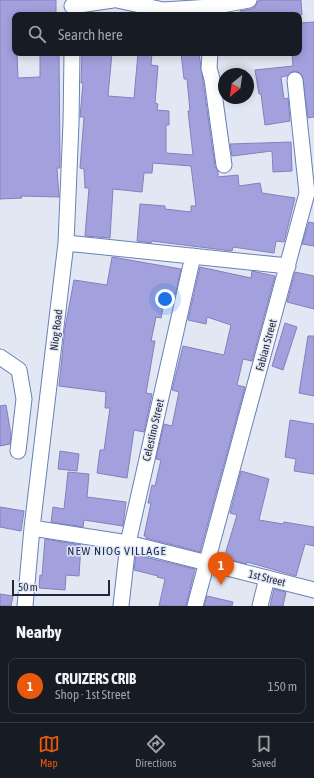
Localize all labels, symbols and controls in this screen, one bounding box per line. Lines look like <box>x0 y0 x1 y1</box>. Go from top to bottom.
search box <box>12 12 302 56</box>
icon: search <box>26 23 48 45</box>
text: Search here <box>58 26 123 43</box>
north arrow <box>218 68 254 104</box>
your location <box>155 289 175 309</box>
street label: Niog Road <box>48 309 64 351</box>
street label: Fabian Street <box>253 318 279 372</box>
street label: Celestino Street <box>140 398 166 462</box>
district label: NEW NIOG VILLAGE <box>67 544 167 558</box>
pin: 1 <box>208 552 234 585</box>
street label: 1st Street <box>247 568 287 588</box>
scale bar <box>12 578 110 597</box>
text: 50 m <box>18 581 38 593</box>
text: Nearby <box>16 622 62 642</box>
text: CRUIZERS CRIB <box>55 670 136 687</box>
text: 1 <box>27 679 33 694</box>
text: 150 m <box>268 679 297 694</box>
text: Shop · 1st Street <box>55 687 130 702</box>
tab: Map <box>38 733 60 769</box>
tab: Directions <box>135 733 176 769</box>
tab: Saved <box>252 733 276 769</box>

